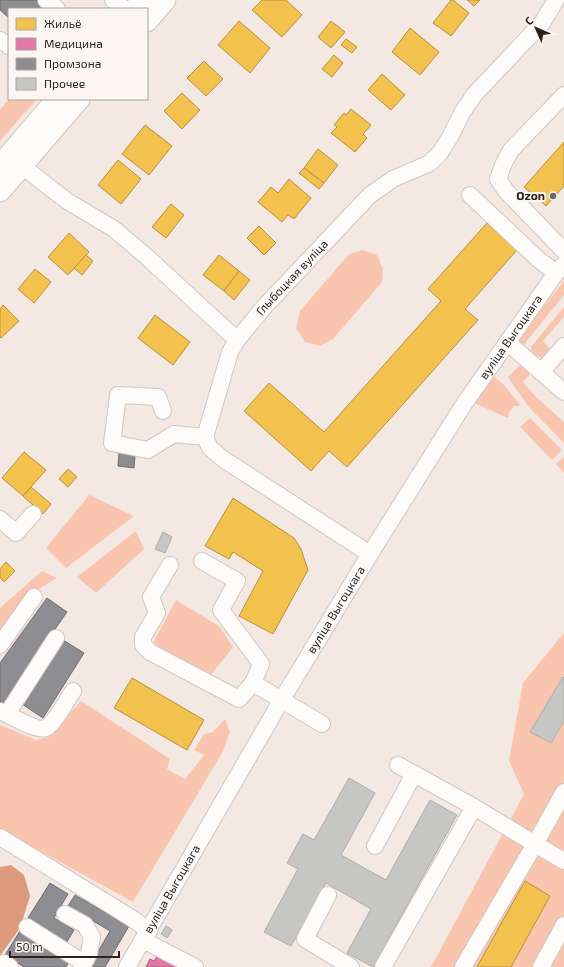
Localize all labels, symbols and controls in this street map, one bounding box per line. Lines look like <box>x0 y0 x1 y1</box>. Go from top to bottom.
legend <box>8 8 148 100</box>
north arrow <box>516 8 556 48</box>
text: С <box>522 13 536 27</box>
text: Жильё <box>44 16 81 30</box>
text: Медицина <box>44 36 103 50</box>
text: Промзона <box>44 56 101 70</box>
text: Прочее <box>44 76 85 90</box>
place label: Ozon <box>516 188 545 202</box>
marker: Ozon <box>548 191 558 201</box>
street label: Глыбоцкая вуліца <box>252 236 330 317</box>
street label: вуліца Выгоцкага <box>476 292 545 381</box>
street label: вуліца Выгоцкага <box>304 563 367 655</box>
street label: вуліца Выгоцкага <box>140 842 202 935</box>
scale bar <box>10 933 119 959</box>
text: 50 m <box>16 939 43 953</box>

